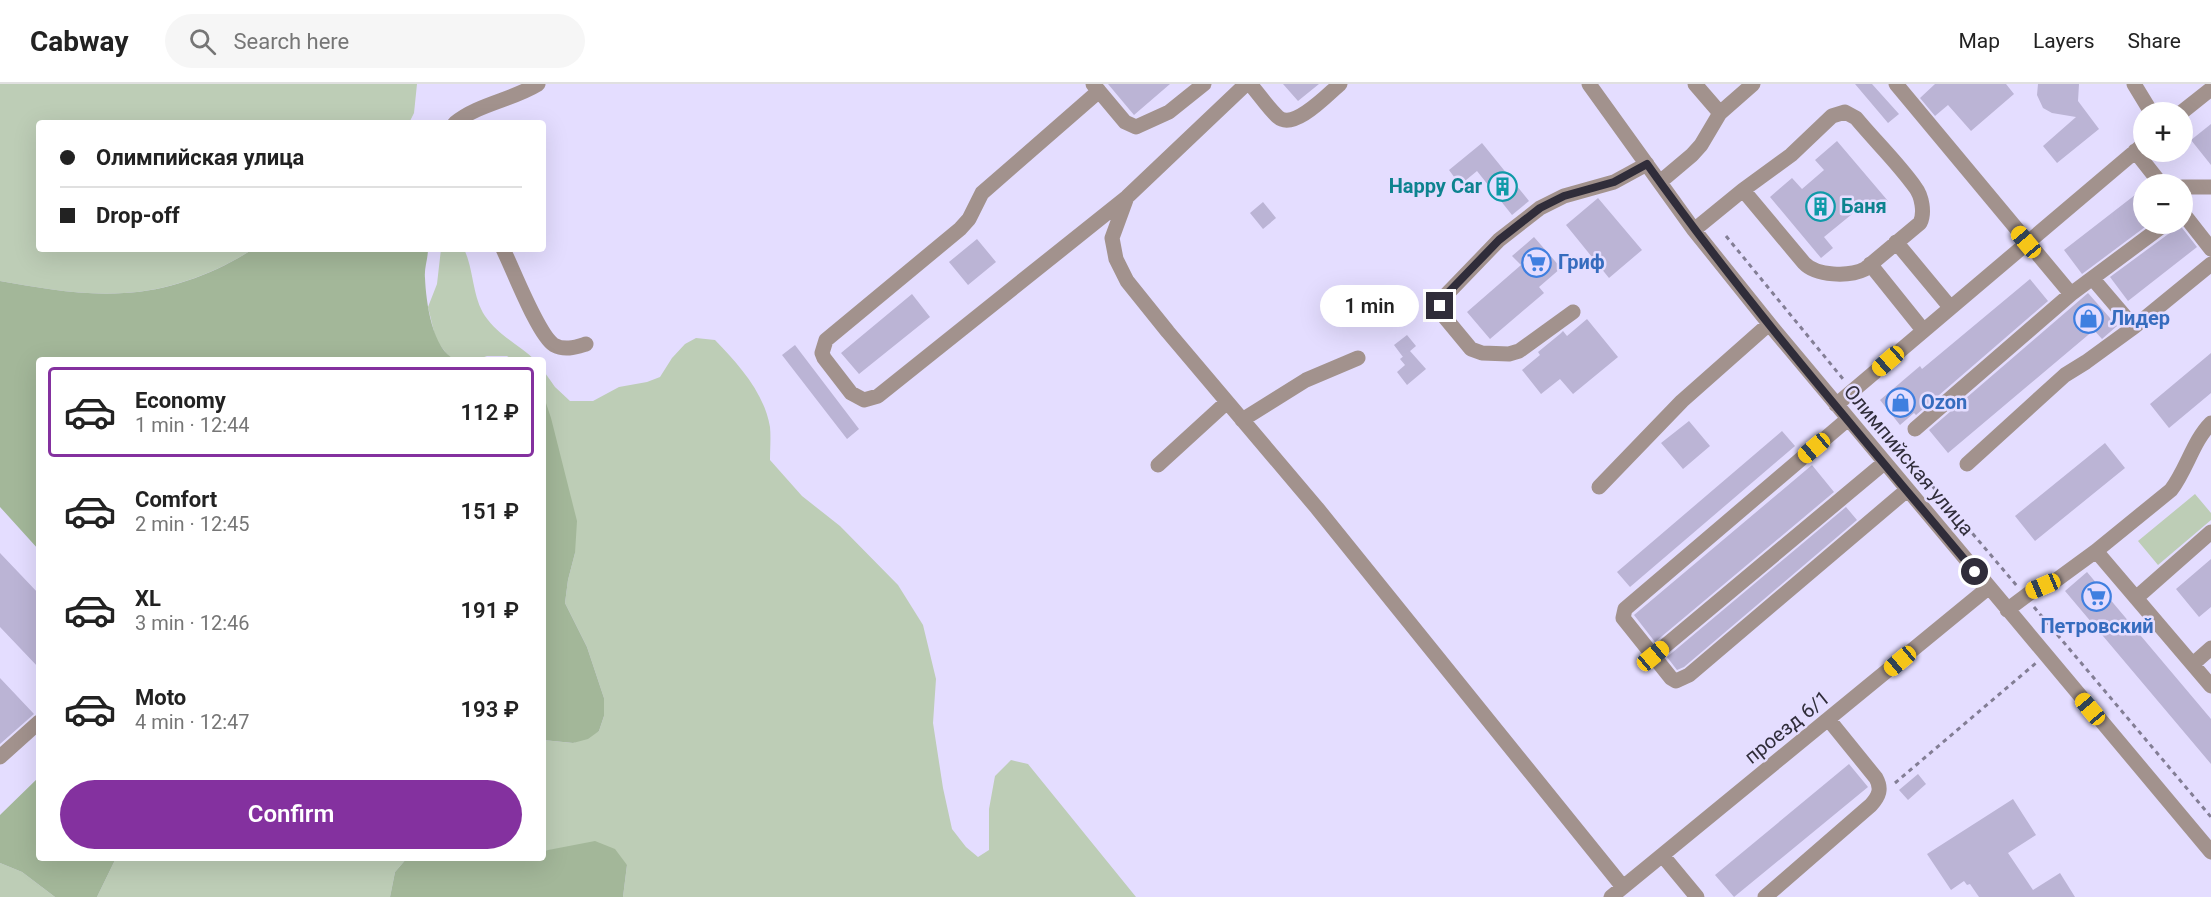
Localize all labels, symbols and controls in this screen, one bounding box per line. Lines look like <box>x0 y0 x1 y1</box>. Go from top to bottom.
search box <box>165 14 585 68</box>
text: Cabway <box>30 25 129 58</box>
icon: search <box>186 25 219 58</box>
text: Search here <box>234 29 349 54</box>
text: Map <box>1958 29 2000 53</box>
text: Layers <box>2033 29 2094 53</box>
text: Share <box>2127 29 2181 53</box>
map controls <box>2133 102 2193 234</box>
button: + <box>2133 102 2193 162</box>
text: Олимпийская улица <box>96 145 304 170</box>
building icon: Happy Car <box>1487 170 1519 202</box>
place label: Happy Car <box>1389 174 1483 198</box>
button: − <box>2133 174 2193 234</box>
building icon: Баня <box>1804 190 1836 222</box>
place label: Баня <box>1841 194 1887 218</box>
text: Drop-off <box>96 203 180 228</box>
car <box>2008 222 2044 262</box>
supermarket icon: Гриф <box>1521 246 1553 278</box>
place label: Гриф <box>1558 250 1605 274</box>
callout: 1 min <box>1320 285 1419 327</box>
route end <box>1426 292 1453 319</box>
text: 1 min <box>1344 294 1395 318</box>
shop icon: Лидер <box>2073 302 2105 334</box>
place label: Лидер <box>2110 306 2170 330</box>
car <box>1869 342 1907 380</box>
street label: Олимпийская улица <box>1839 380 1979 540</box>
icon: car <box>63 385 117 439</box>
shop icon: Ozon <box>1884 386 1916 418</box>
text: Economy <box>135 388 226 413</box>
place label: Ozon <box>1921 390 1967 414</box>
text: 112 ₽ <box>461 400 519 425</box>
text: 1 min · 12:44 <box>135 413 250 437</box>
car <box>1794 430 1834 466</box>
icon: car <box>63 484 117 538</box>
text: Comfort <box>135 487 217 512</box>
text: 151 ₽ <box>461 499 519 524</box>
text: 2 min · 12:45 <box>135 512 250 536</box>
route start <box>1961 558 1988 585</box>
car <box>2023 571 2063 601</box>
supermarket icon: Петровский <box>2081 580 2113 612</box>
icon: car <box>63 583 117 637</box>
text: XL <box>135 586 161 611</box>
text: 191 ₽ <box>461 598 519 623</box>
text: 3 min · 12:46 <box>135 611 250 635</box>
place label: Петровский <box>2040 614 2154 638</box>
car <box>1633 638 1673 674</box>
car <box>1880 643 1920 679</box>
icon: car <box>63 682 117 736</box>
text: Moto <box>135 685 186 710</box>
street label: проезд 6/1 <box>1740 685 1834 769</box>
car <box>2072 689 2108 729</box>
text: 193 ₽ <box>461 697 519 722</box>
text: 4 min · 12:47 <box>135 710 250 734</box>
button: Confirm <box>60 780 522 849</box>

